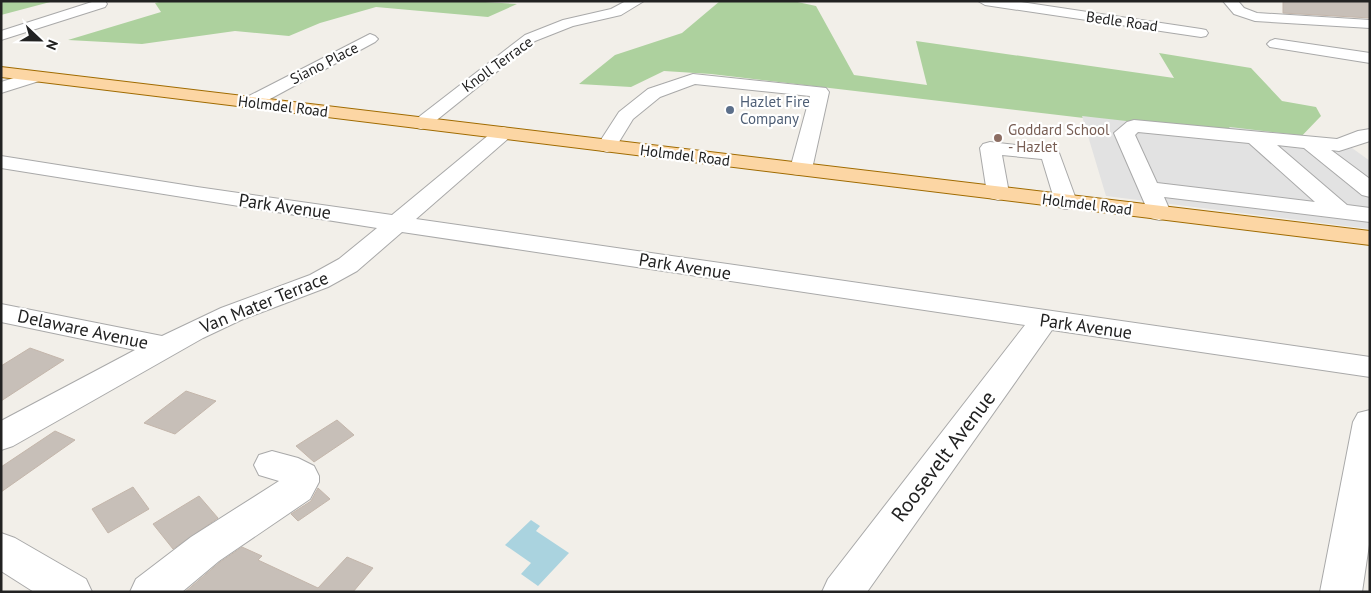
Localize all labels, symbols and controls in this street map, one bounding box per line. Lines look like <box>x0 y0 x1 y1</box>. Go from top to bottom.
street label: Bedle Road <box>1085 7 1159 35</box>
north arrow <box>15 15 65 65</box>
street label: Knoll Terrace <box>458 32 536 96</box>
text: N <box>42 37 62 53</box>
street label: Siano Place <box>287 38 361 88</box>
street label: Holmdel Road <box>237 91 329 121</box>
place label: Hazlet Fire Company <box>740 92 810 128</box>
marker: Hazlet Fire Company <box>724 104 736 116</box>
place label: Goddard School - Hazlet <box>1008 120 1110 156</box>
marker: Goddard School - Hazlet <box>992 132 1004 144</box>
street label: Holmdel Road <box>639 140 731 170</box>
street label: Park Avenue <box>237 188 333 224</box>
street label: Holmdel Road <box>1041 189 1133 219</box>
street label: Park Avenue <box>637 247 733 285</box>
street label: Van Mater Terrace <box>196 266 332 339</box>
street label: Delaware Avenue <box>16 304 150 354</box>
street label: Park Avenue <box>1038 308 1134 344</box>
street label: Roosevelt Avenue <box>885 385 1001 527</box>

